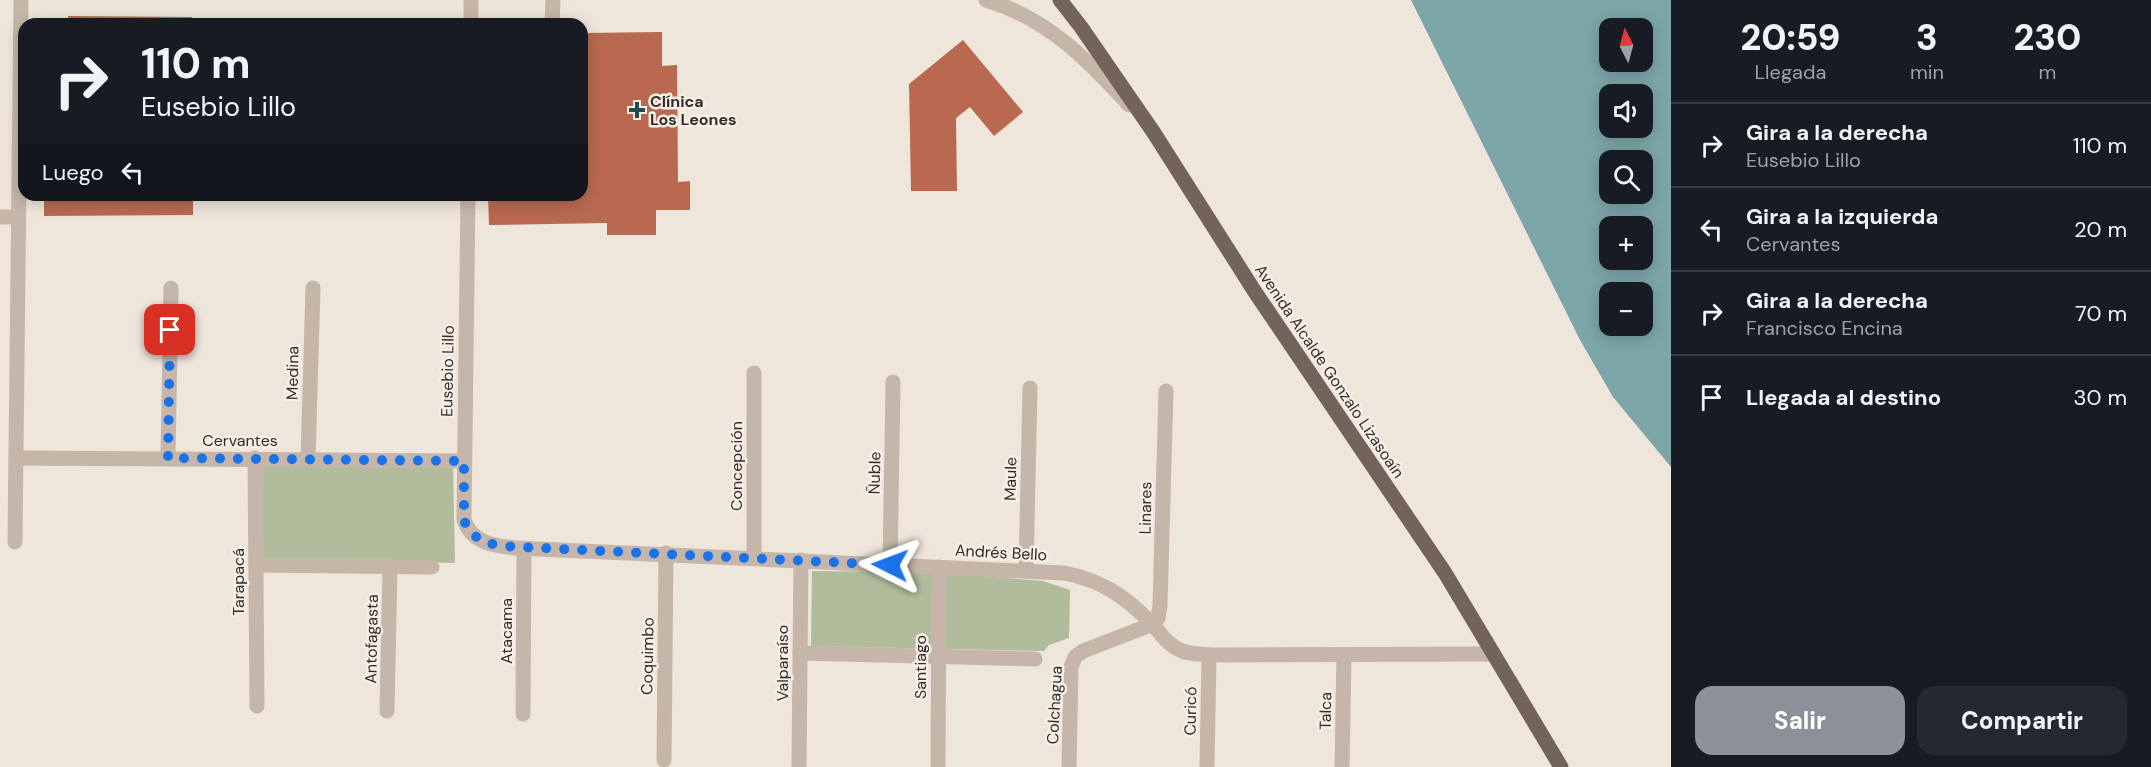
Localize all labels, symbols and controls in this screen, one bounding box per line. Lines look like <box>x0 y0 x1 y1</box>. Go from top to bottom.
text: 20:59 <box>1741 14 1840 61</box>
text: 3 <box>1916 14 1938 61</box>
text: 230 <box>2014 14 2082 61</box>
north arrow <box>1599 18 1653 72</box>
map controls <box>1599 18 1653 336</box>
text: 110 m <box>141 36 251 91</box>
icon: right <box>42 42 120 120</box>
text: Llegada <box>1755 59 1826 85</box>
text: min <box>1910 59 1944 85</box>
text: m <box>2039 59 2056 85</box>
button: sound <box>1599 84 1653 138</box>
text: Eusebio Lillo <box>141 89 296 124</box>
place label: Clínica Los Leones <box>650 91 737 130</box>
marker: Clínica Los Leones <box>628 101 646 119</box>
text: Gira a la derecha <box>1746 118 1928 147</box>
icon: right <box>1695 129 1728 162</box>
text: 110 m <box>2073 131 2127 160</box>
text: Eusebio Lillo <box>1746 147 1861 173</box>
button: search <box>1599 150 1653 204</box>
icon: left <box>116 156 149 189</box>
text: Luego <box>42 158 104 187</box>
text: Gira a la izquierda <box>1746 202 1938 231</box>
icon: left <box>1695 213 1728 246</box>
text: 20 m <box>2074 215 2127 244</box>
button: + <box>1599 216 1653 270</box>
text: Cervantes <box>1746 231 1840 257</box>
street label: Avenida Alcalde Gonzalo Lizasoaín <box>1250 260 1409 482</box>
button: − <box>1599 282 1653 336</box>
text: Gira a la derecha <box>1746 286 1928 315</box>
icon: right <box>1695 297 1728 330</box>
text: 70 m <box>2075 299 2127 328</box>
pin <box>144 304 195 355</box>
icon: arrive <box>153 313 186 346</box>
text: Francisco Encina <box>1746 315 1903 341</box>
street label: Eusebio Lillo <box>436 325 459 417</box>
street label: Medina <box>282 346 303 400</box>
icon: arrive <box>1695 381 1728 414</box>
text: Llegada al destino <box>1746 383 1941 412</box>
text: 30 m <box>2073 383 2127 412</box>
street label: Concepción <box>726 421 747 511</box>
street label: Cervantes <box>202 430 278 451</box>
street label: Ñuble <box>864 451 885 495</box>
street label: Maule <box>1000 457 1021 501</box>
street label: Linares <box>1135 481 1156 535</box>
position arrow <box>858 533 922 597</box>
street label: Andrés Bello <box>954 540 1048 565</box>
street label: Tarapacá <box>228 548 249 616</box>
street label: Antofagasta <box>360 594 383 684</box>
street label: Atacama <box>496 598 517 664</box>
street label: Coquimbo <box>636 617 659 695</box>
street label: Valparaíso <box>772 625 793 701</box>
street label: Santiago <box>910 635 931 699</box>
street label: Colchagua <box>1042 665 1067 745</box>
street label: Curicó <box>1180 686 1201 736</box>
button: Salir <box>1695 686 1905 755</box>
button: Compartir <box>1917 686 2127 755</box>
street label: Talca <box>1315 692 1336 730</box>

